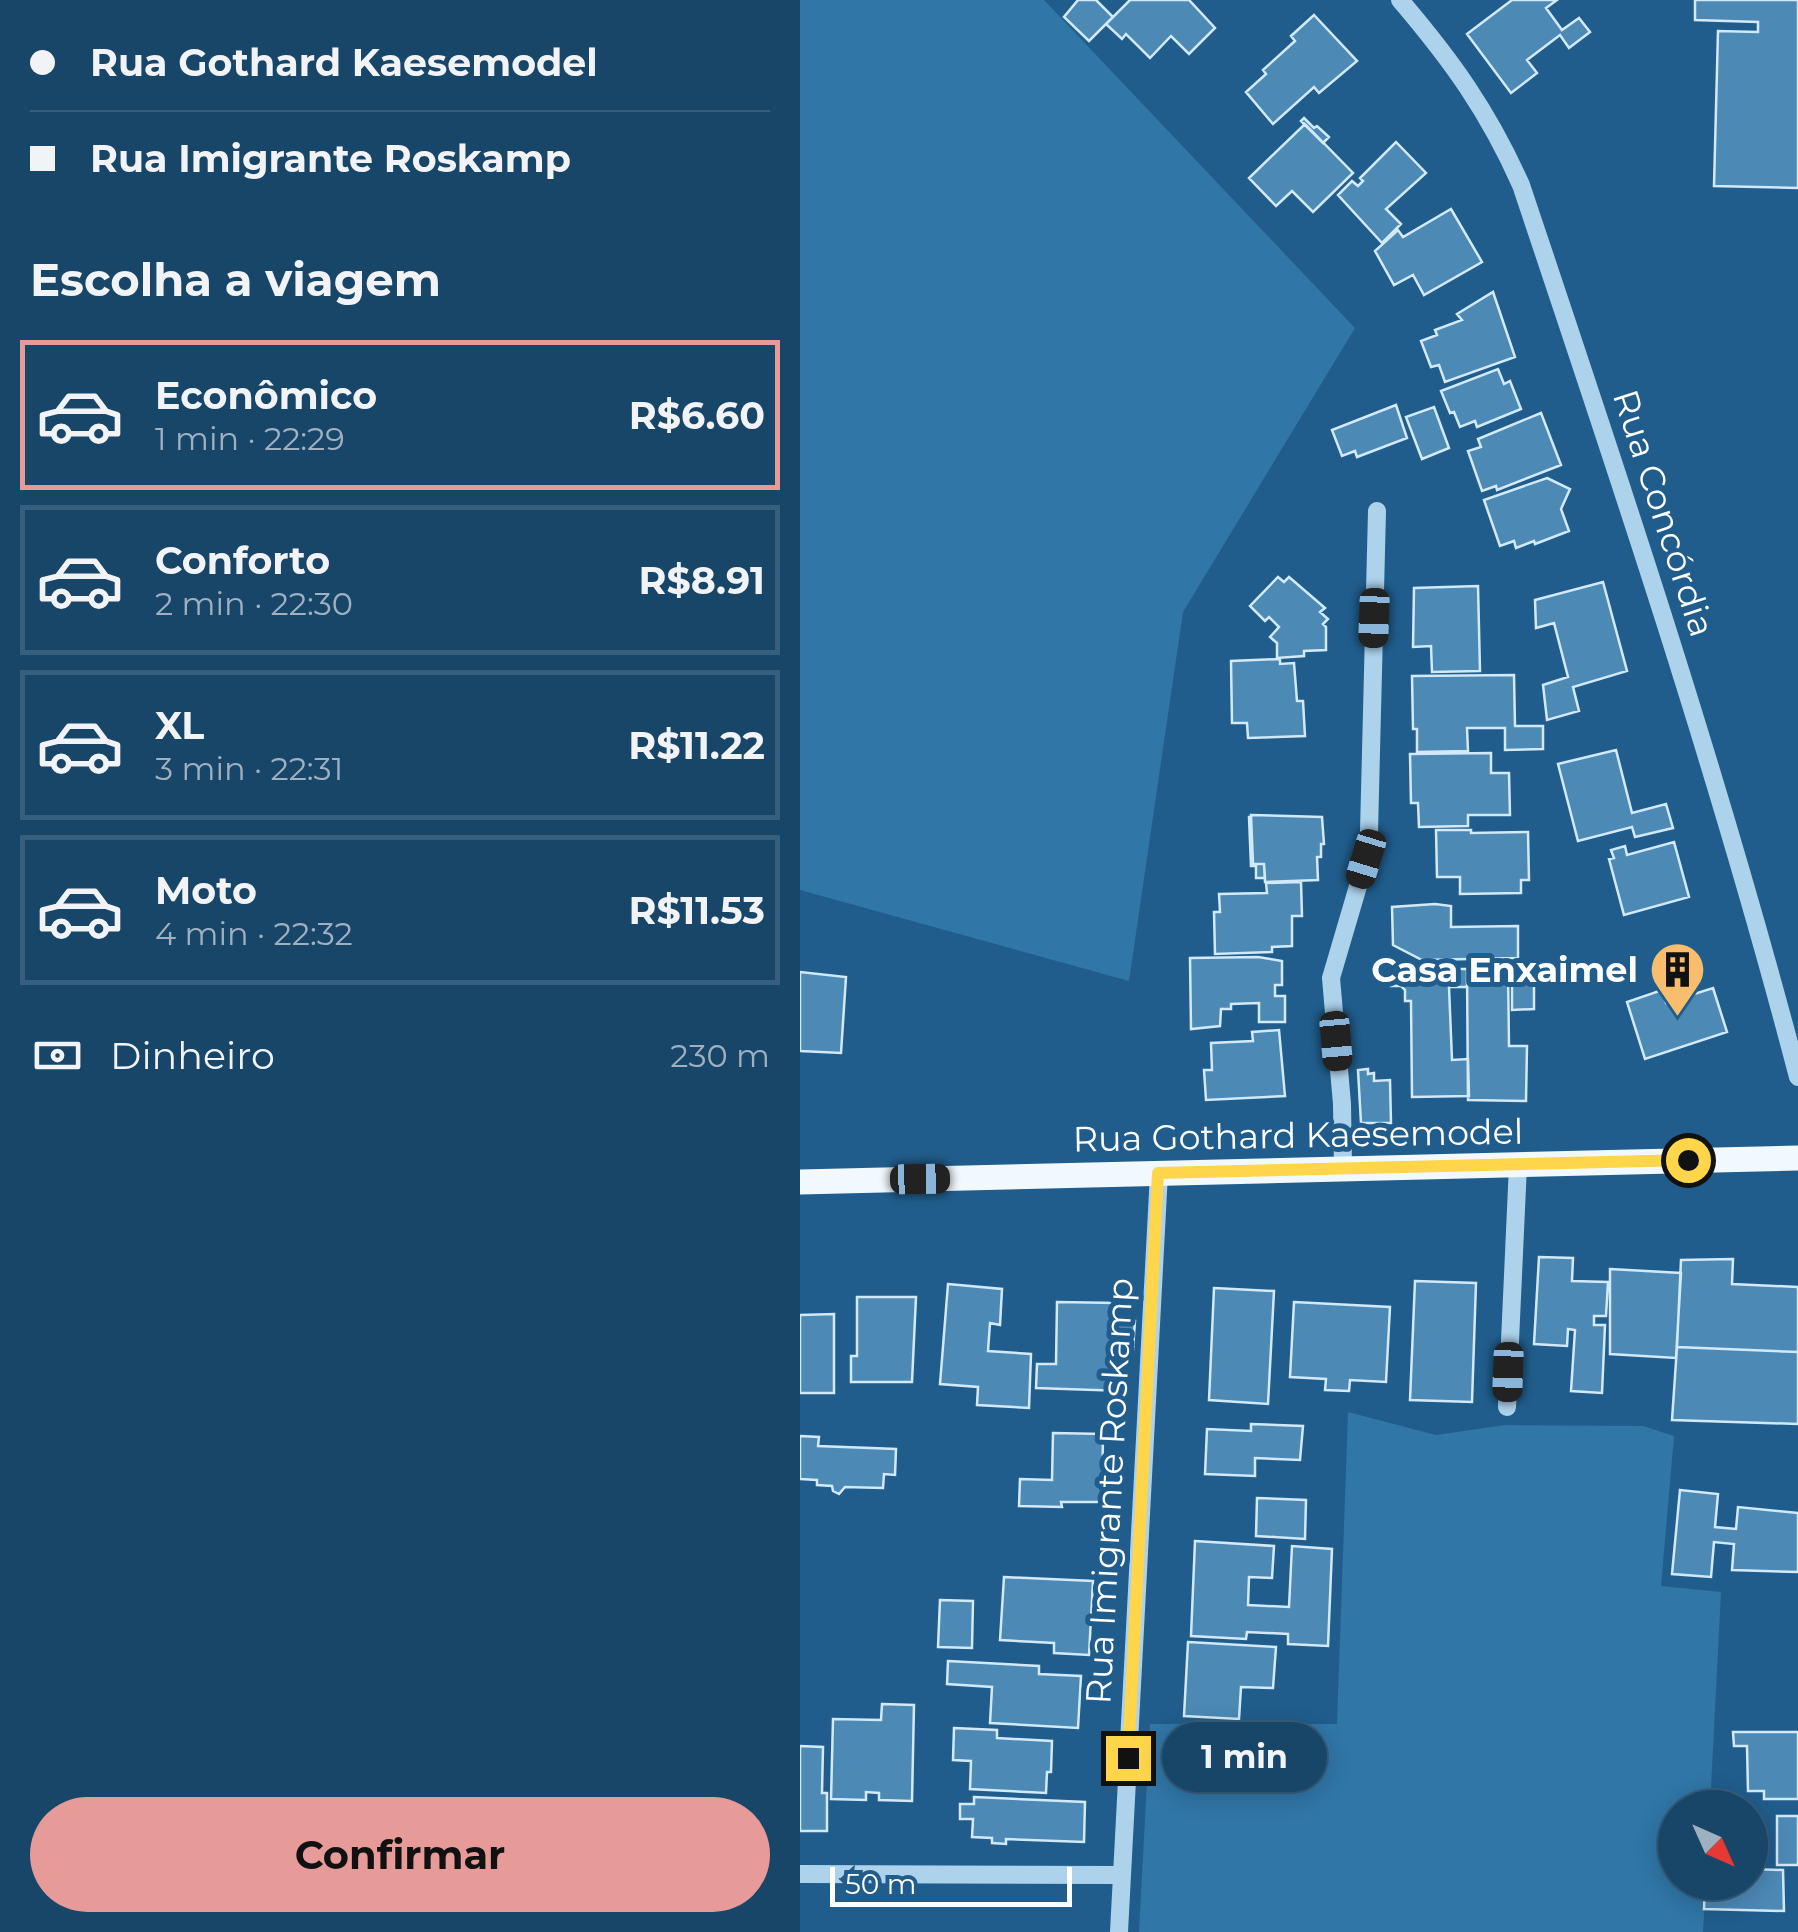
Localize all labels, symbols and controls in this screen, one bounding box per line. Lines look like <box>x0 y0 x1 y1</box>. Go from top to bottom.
text: Rua Gothard Kaesemodel <box>90 39 598 86</box>
text: Rua Imigrante Roskamp <box>90 135 571 182</box>
text: Escolha a viagem <box>30 252 441 307</box>
icon: car <box>35 370 125 460</box>
text: Econômico <box>155 372 377 419</box>
street label: Rua Concórdia <box>1604 384 1724 642</box>
text: R$6.60 <box>629 392 765 439</box>
text: 1 min · 22:29 <box>155 419 345 458</box>
icon: car <box>35 535 125 625</box>
text: Conforto <box>155 537 330 584</box>
text: R$8.91 <box>638 557 765 604</box>
text: 2 min · 22:30 <box>155 584 353 623</box>
car <box>1358 587 1390 649</box>
icon: car <box>35 700 125 790</box>
text: XL <box>155 702 204 749</box>
text: R$11.22 <box>628 722 765 769</box>
text: 3 min · 22:31 <box>155 749 343 788</box>
car <box>1343 826 1389 892</box>
icon: car <box>35 865 125 955</box>
text: Moto <box>155 867 257 914</box>
text: R$11.53 <box>629 887 765 934</box>
text: 4 min · 22:32 <box>155 914 353 953</box>
building icon: Casa Enxaimel <box>1647 939 1707 1018</box>
place label: Casa Enxaimel <box>1371 948 1638 991</box>
car <box>1318 1010 1354 1072</box>
icon: cash <box>30 1028 85 1083</box>
text: Dinheiro <box>110 1032 275 1079</box>
text: 230 m <box>670 1036 770 1075</box>
street label: Rua Gothard Kaesemodel <box>1072 1110 1524 1160</box>
route start <box>1666 1138 1711 1183</box>
car <box>890 1163 950 1195</box>
street label: Rua Imigrante Roskamp <box>1076 1277 1142 1705</box>
car <box>1492 1341 1524 1403</box>
callout: 1 min <box>1163 1723 1328 1793</box>
route end <box>1106 1736 1151 1781</box>
text: 1 min <box>1201 1737 1288 1776</box>
north arrow <box>1658 1790 1768 1900</box>
map controls <box>1658 1790 1768 1900</box>
button: Confirmar <box>30 1797 770 1912</box>
scale bar <box>830 1862 1072 1906</box>
text: 50 m <box>845 1867 916 1901</box>

